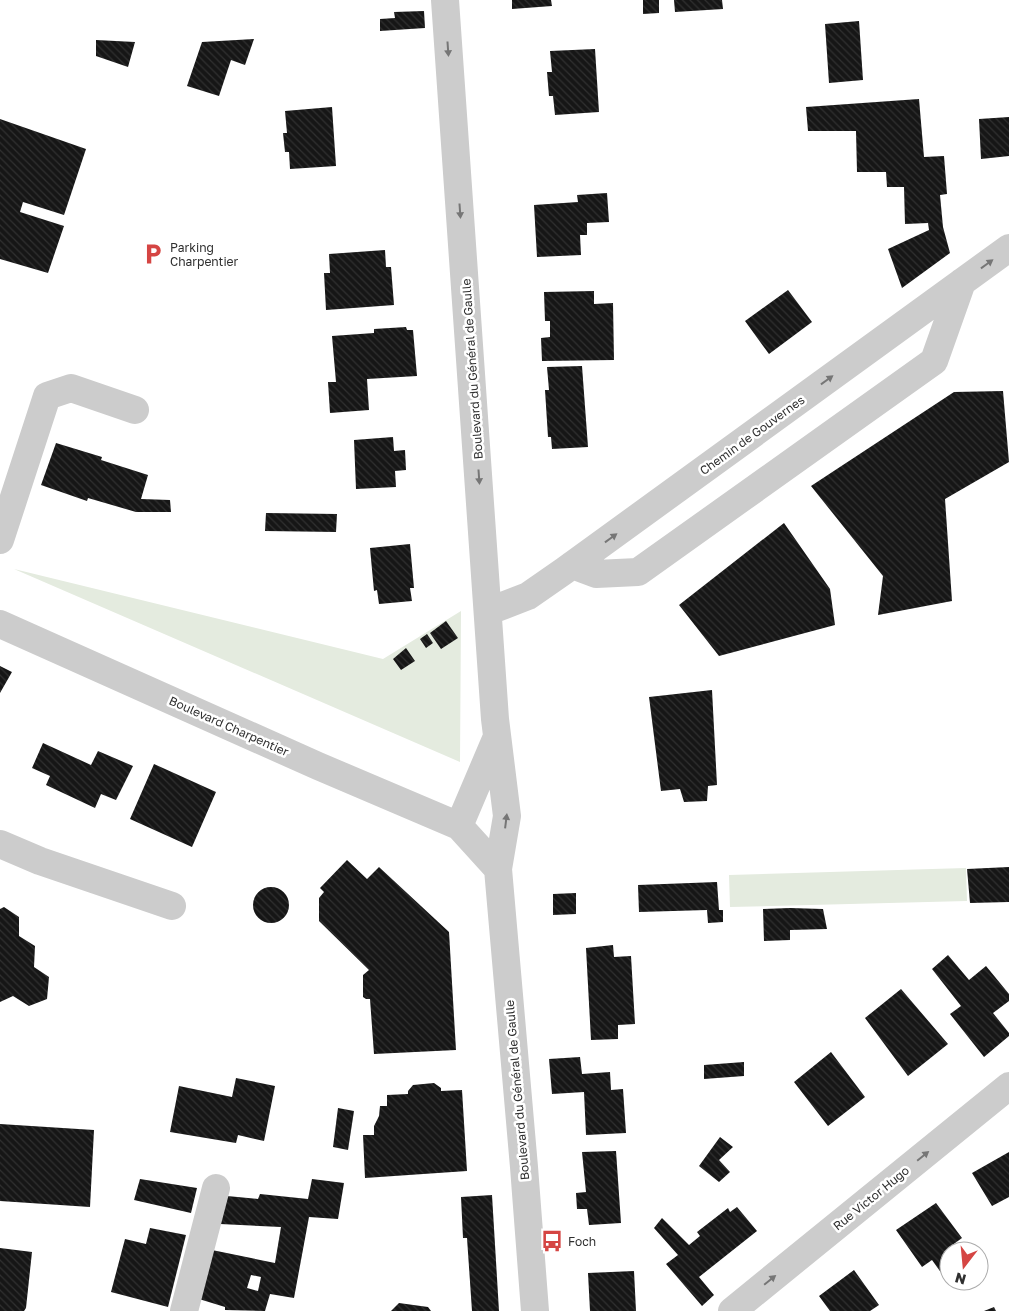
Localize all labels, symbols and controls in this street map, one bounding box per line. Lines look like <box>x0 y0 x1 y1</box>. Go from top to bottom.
one-way arrow <box>445 41 453 57</box>
one-way arrow <box>456 203 464 219</box>
place label: Parking Charpentier <box>170 240 239 269</box>
parking icon: Parking Charpentier <box>140 241 166 267</box>
one-way arrow <box>980 259 994 269</box>
street label: Boulevard du Général de Gaulle <box>458 278 486 460</box>
one-way arrow <box>820 375 834 385</box>
street label: Chemin de Gouvernes <box>697 392 807 478</box>
one-way arrow <box>476 470 484 486</box>
one-way arrow <box>604 533 618 543</box>
street label: Boulevard Charpentier <box>167 693 291 759</box>
one-way arrow <box>502 813 510 829</box>
street label: Boulevard du Général de Gaulle <box>502 999 532 1181</box>
one-way arrow <box>916 1150 929 1161</box>
street label: Rue Victor Hugo <box>830 1163 912 1233</box>
bus stop icon: Foch <box>539 1228 565 1254</box>
place label: Foch <box>568 1234 596 1249</box>
north arrow <box>939 1241 989 1291</box>
text: N <box>953 1269 968 1289</box>
one-way arrow <box>763 1275 776 1286</box>

